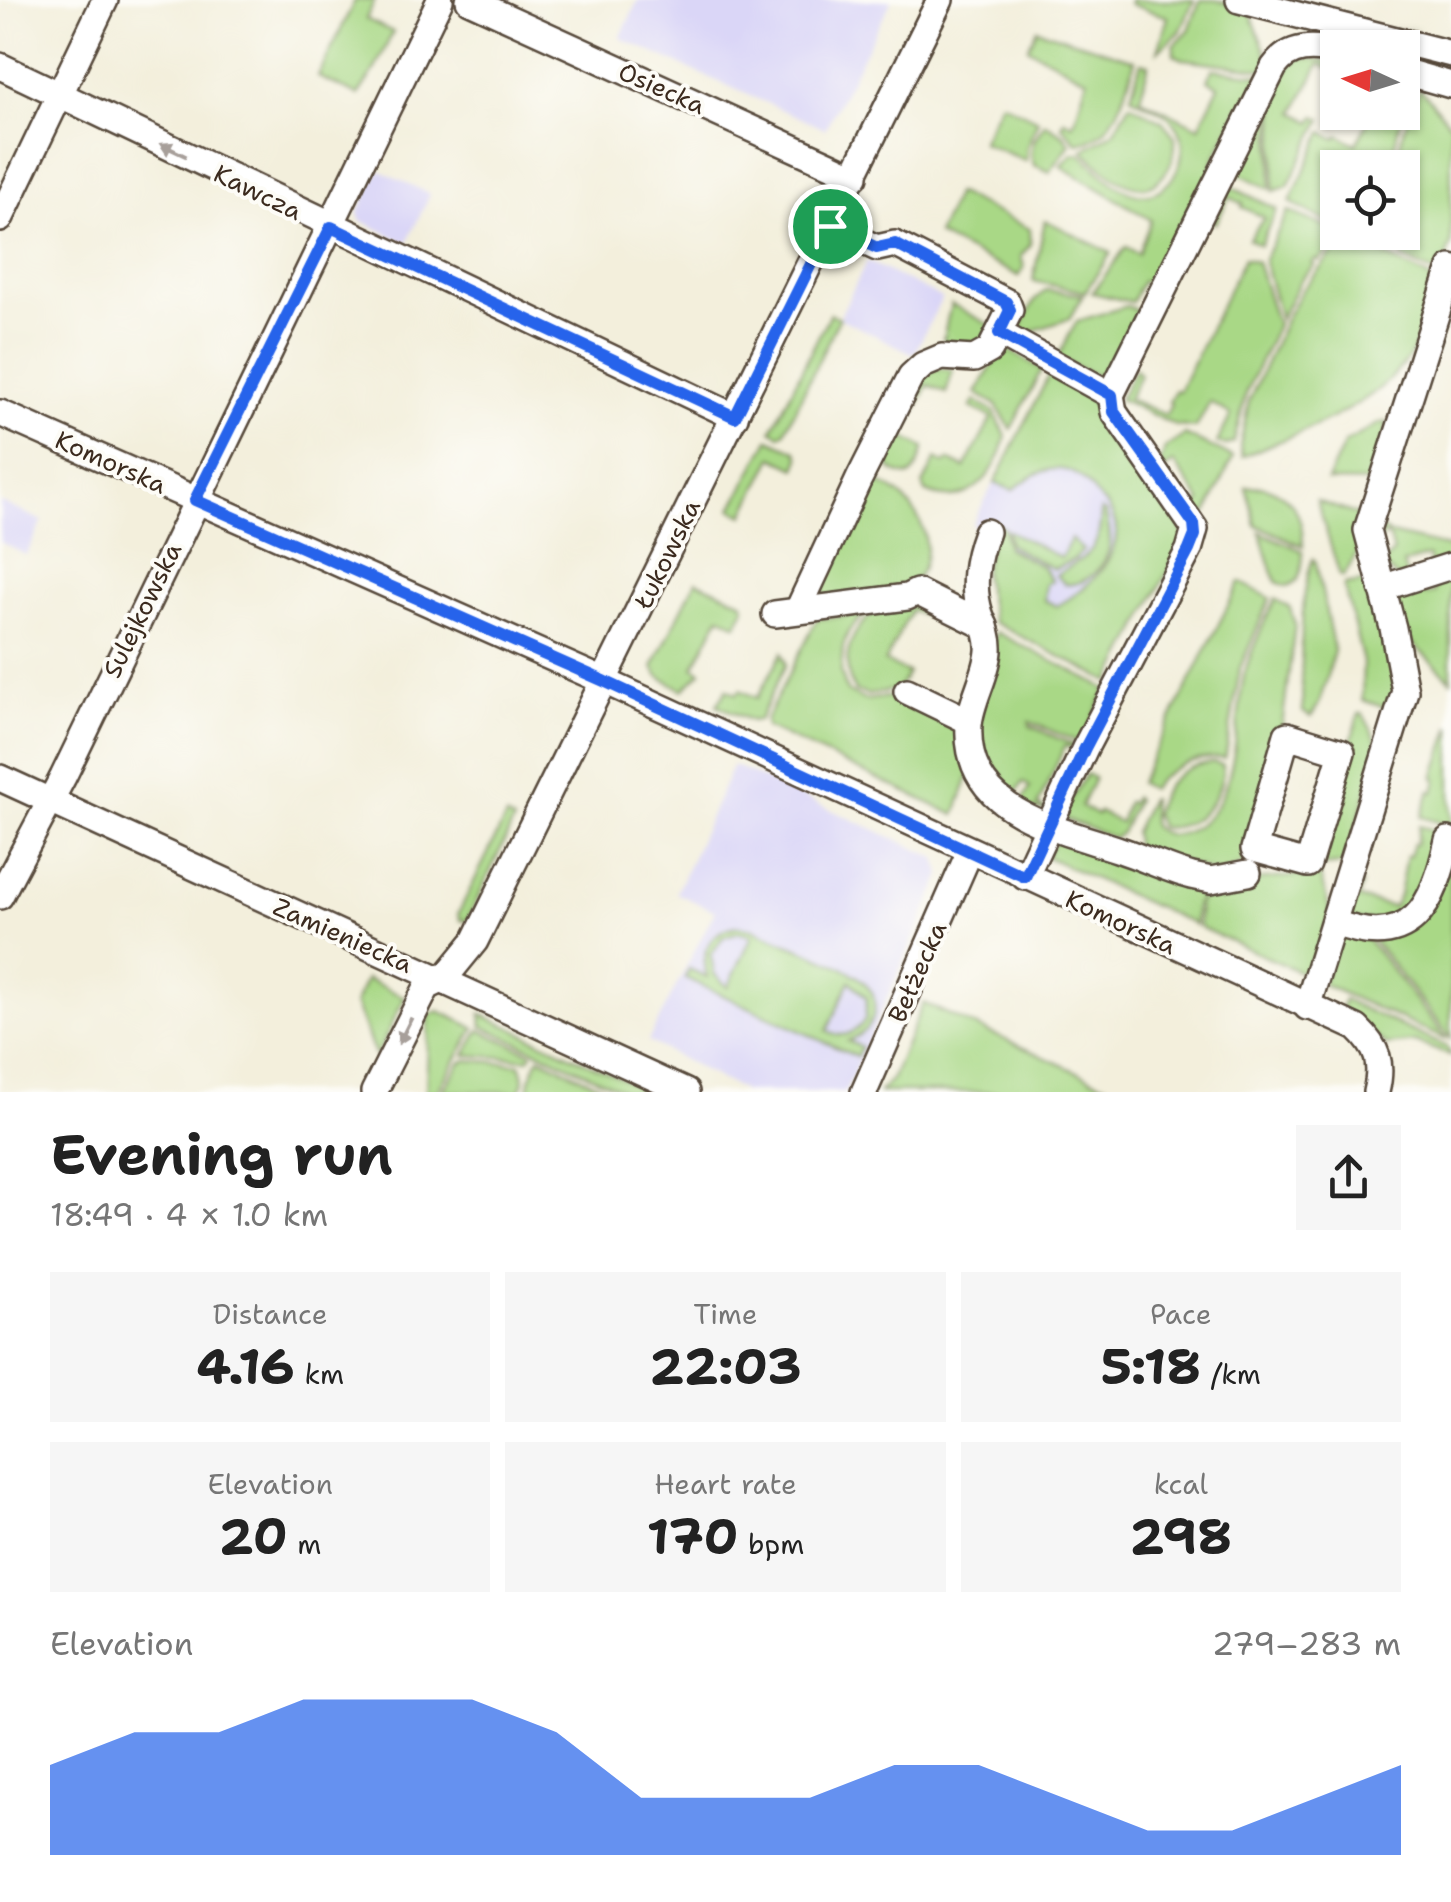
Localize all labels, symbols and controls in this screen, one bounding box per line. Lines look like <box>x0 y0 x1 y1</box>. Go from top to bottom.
north arrow <box>1320 30 1420 130</box>
map controls <box>1320 30 1420 250</box>
street label: Osiecka <box>613 54 711 122</box>
one-way arrow <box>158 142 187 159</box>
button: locate <box>1320 150 1420 250</box>
street label: Kawcza <box>208 156 308 228</box>
pin <box>788 184 873 269</box>
icon: arrive <box>803 199 858 254</box>
street label: Komorska <box>50 422 172 502</box>
street label: Łukowska <box>625 493 708 615</box>
street label: Sulejkowska <box>95 536 190 683</box>
street label: Komorska <box>1060 882 1182 963</box>
street label: Zamieniecka <box>268 889 418 981</box>
street label: Bełżecka <box>880 916 955 1028</box>
one-way arrow <box>396 1017 413 1046</box>
text: Evening run <box>50 1118 393 1192</box>
button: share <box>1296 1125 1401 1230</box>
text: 18:49 · 4 × 1.0 km <box>50 1193 328 1236</box>
text: Distance <box>213 1295 328 1333</box>
text: Time <box>693 1295 758 1333</box>
text: Pace <box>1150 1295 1212 1333</box>
text: 4.16 <box>196 1333 295 1400</box>
text: 22:03 <box>649 1333 802 1400</box>
text: 5:18 <box>1101 1333 1201 1400</box>
text: km <box>295 1355 344 1393</box>
text: /km <box>1201 1355 1261 1393</box>
text: Elevation <box>208 1465 333 1503</box>
text: Heart rate <box>654 1465 797 1503</box>
text: kcal <box>1154 1465 1208 1503</box>
text: 20 <box>219 1503 288 1570</box>
text: 170 <box>647 1503 738 1570</box>
text: 298 <box>1129 1503 1232 1570</box>
text: m <box>288 1525 322 1563</box>
text: bpm <box>738 1525 804 1563</box>
text: Elevation <box>50 1622 193 1665</box>
text: 279–283 m <box>1212 1622 1401 1665</box>

